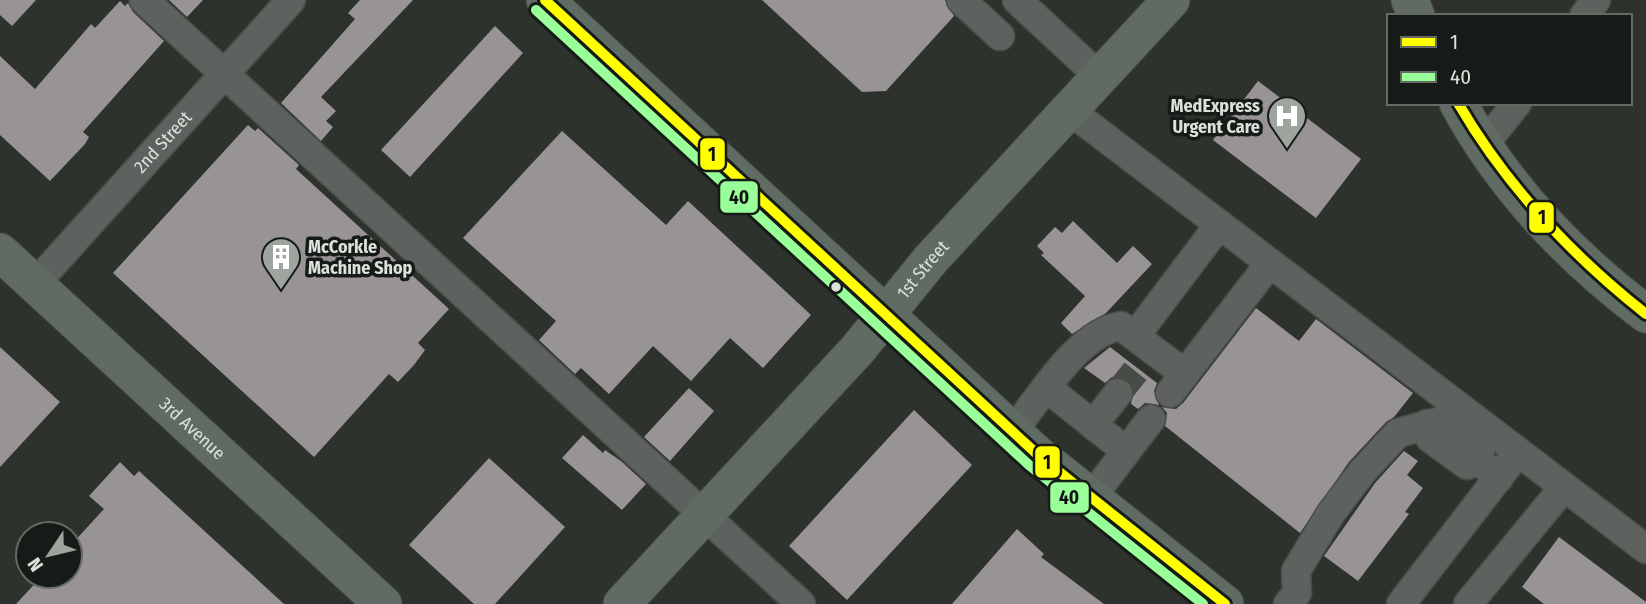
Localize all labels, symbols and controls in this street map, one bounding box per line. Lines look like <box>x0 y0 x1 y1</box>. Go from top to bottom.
legend <box>1387 14 1632 105</box>
text: 1 <box>1450 29 1458 55</box>
text: 40 <box>1450 64 1471 90</box>
place label: MedExpress Urgent Care <box>1171 95 1260 138</box>
hospital icon: MedExpress Urgent Care <box>1266 95 1308 150</box>
street label: 2nd Street <box>129 107 196 178</box>
line badge: 1 <box>699 137 726 171</box>
text: 1 <box>708 143 716 166</box>
line badge: 40 <box>719 180 759 214</box>
text: 40 <box>729 186 749 209</box>
line badge: 1 <box>1528 201 1555 234</box>
text: 1 <box>1538 206 1546 229</box>
building icon: McCorkle Machine Shop <box>260 236 302 291</box>
place label: McCorkle Machine Shop <box>308 236 413 279</box>
street label: 1st Street <box>892 236 954 303</box>
unlabelled marker <box>829 280 843 294</box>
street label: 3rd Avenue <box>155 393 230 465</box>
line badge: 1 <box>1034 445 1061 479</box>
text: 1 <box>1043 451 1051 474</box>
line badge: 40 <box>1049 481 1090 514</box>
text: 40 <box>1059 486 1079 509</box>
north arrow <box>14 520 84 590</box>
text: N <box>23 553 48 576</box>

